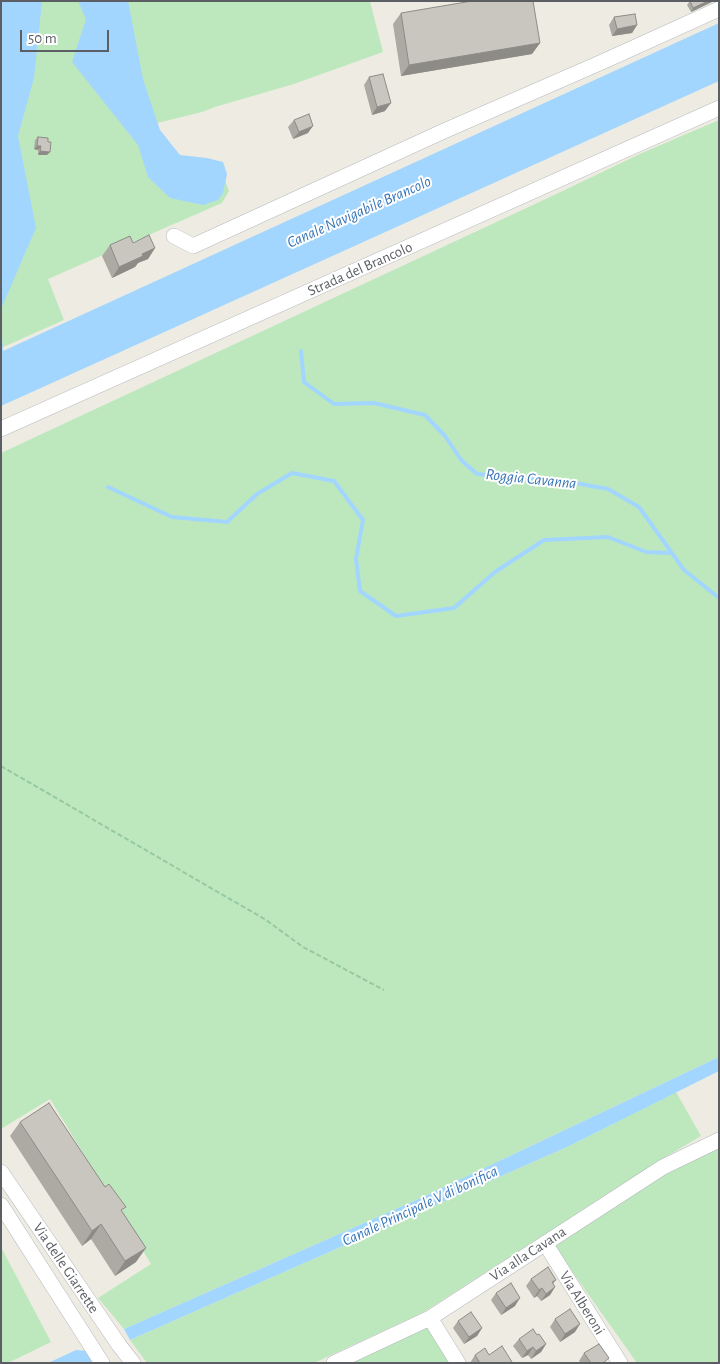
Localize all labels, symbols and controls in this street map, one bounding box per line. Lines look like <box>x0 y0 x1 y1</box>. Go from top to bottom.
scale bar <box>22 20 111 52</box>
text: 50 m <box>28 31 57 46</box>
water label: Canale Navigabile Brancolo <box>284 172 434 252</box>
street label: Strada del Brancolo <box>305 238 415 300</box>
water label: Roggia Cavanna <box>485 465 577 493</box>
water label: Canale Principale V di bonifica <box>339 1162 501 1250</box>
street label: Via delle Giarrette <box>29 1219 103 1317</box>
street label: Via alla Cavana <box>486 1223 570 1285</box>
street label: Via Alberoni <box>555 1268 609 1338</box>

